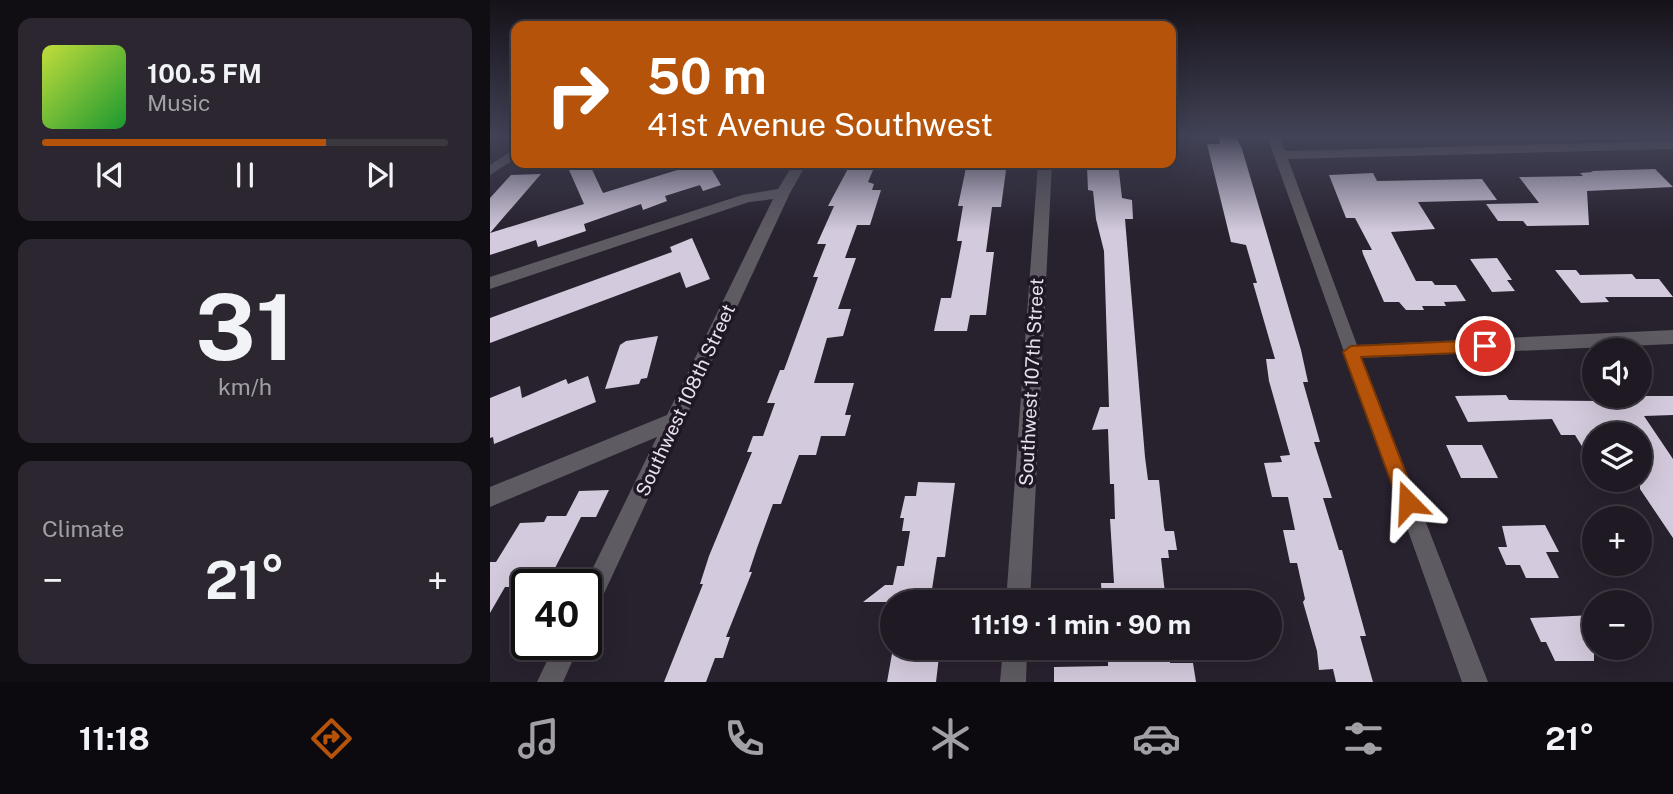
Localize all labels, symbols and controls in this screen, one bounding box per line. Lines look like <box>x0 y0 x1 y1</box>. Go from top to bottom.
text: 50 m <box>647 47 767 105</box>
icon: right <box>532 49 623 140</box>
text: 100.5 FM <box>147 58 262 89</box>
text: Music <box>147 89 211 116</box>
text: 41st Avenue Southwest <box>647 106 993 143</box>
icon: previous <box>91 156 129 194</box>
icon: pause <box>226 156 264 194</box>
icon: next <box>361 156 399 194</box>
text: 31 <box>195 274 295 380</box>
street label: Southwest 107th Street <box>1015 278 1047 486</box>
street label: Southwest 108th Street <box>631 301 739 499</box>
pin <box>1455 316 1515 376</box>
icon: arrive <box>1466 327 1504 365</box>
map controls <box>1582 338 1652 660</box>
button: sound <box>1582 338 1652 408</box>
text: km/h <box>218 373 272 400</box>
button: layers <box>1582 422 1652 492</box>
position arrow <box>1371 465 1445 539</box>
button: + <box>1582 506 1652 576</box>
text: Climate <box>42 515 124 542</box>
text: 21° <box>205 550 285 611</box>
text: − <box>42 558 63 603</box>
text: + <box>427 558 448 603</box>
speed limit sign: 40 <box>511 569 602 660</box>
button: − <box>1582 590 1652 660</box>
text: 11:19 · 1 min · 90 m <box>971 609 1191 640</box>
icon: directions <box>307 714 356 763</box>
icon: music <box>514 714 563 763</box>
icon: phone <box>720 714 769 763</box>
icon: climate <box>926 714 975 763</box>
icon: car <box>1132 714 1181 763</box>
icon: filters <box>1339 714 1388 763</box>
text: 11:18 <box>79 720 150 757</box>
text: 21° <box>1545 720 1594 757</box>

